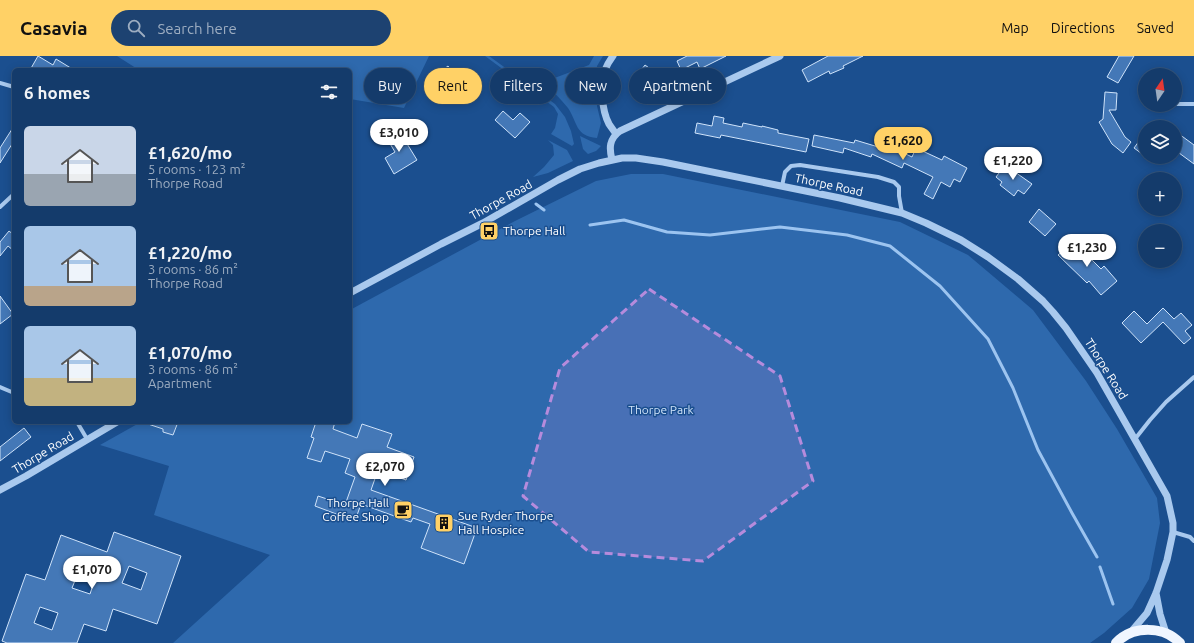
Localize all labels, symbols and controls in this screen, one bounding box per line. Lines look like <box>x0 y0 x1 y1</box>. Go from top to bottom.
search box <box>111 10 391 46</box>
text: Casavia <box>20 17 87 39</box>
icon: search <box>125 17 147 39</box>
text: Search here <box>157 20 237 37</box>
text: Map <box>1001 20 1029 36</box>
text: Directions <box>1051 20 1115 36</box>
text: Saved <box>1137 20 1174 36</box>
chip: Buy <box>364 68 416 104</box>
chip: Rent <box>424 68 482 104</box>
chip: Filters <box>490 68 557 104</box>
chip: New <box>565 68 621 104</box>
chip: Apartment <box>629 68 726 104</box>
north arrow <box>1138 68 1182 112</box>
map controls <box>1138 68 1182 268</box>
icon: filters <box>318 81 340 103</box>
text: 6 homes <box>24 83 90 102</box>
pin: £3,010 <box>366 119 432 153</box>
button: layers <box>1138 120 1182 164</box>
text: £3,010 <box>379 125 419 139</box>
pin: £1,620 <box>870 127 936 161</box>
text: £1,620 <box>883 133 923 147</box>
icon: home <box>56 142 104 190</box>
text: £1,620/mo <box>148 143 232 162</box>
pin: £1,220 <box>980 147 1046 181</box>
text: £1,220 <box>993 153 1033 167</box>
text: 5 rooms · 123 m² <box>148 162 245 176</box>
street label: Thorpe Road <box>794 171 864 198</box>
button: + <box>1138 172 1182 216</box>
text: Thorpe Road <box>148 176 223 190</box>
street label: Thorpe Road <box>467 177 534 222</box>
bus stop icon: Thorpe Hall <box>478 220 500 242</box>
place label: Thorpe Hall <box>503 224 565 237</box>
button: − <box>1138 224 1182 268</box>
pin: £1,230 <box>1054 234 1120 268</box>
text: £1,230 <box>1067 240 1107 254</box>
icon: home <box>56 242 104 290</box>
text: £1,220/mo <box>148 243 232 262</box>
text: 3 rooms · 86 m² <box>148 262 238 276</box>
text: Thorpe Road <box>148 276 223 290</box>
street label: Thorpe Road <box>1083 336 1130 402</box>
icon: home <box>56 342 104 390</box>
text: £1,070/mo <box>148 343 232 362</box>
text: 3 rooms · 86 m² <box>148 362 238 376</box>
text: Apartment <box>148 376 212 390</box>
park label: Thorpe Park <box>628 403 694 416</box>
street label: Thorpe Road <box>10 429 76 476</box>
pin: £2,070 <box>352 453 418 487</box>
text: £2,070 <box>365 459 405 473</box>
place label: Thorpe Hall Coffee Shop <box>322 496 389 523</box>
cafe icon: Thorpe Hall Coffee Shop <box>392 499 414 521</box>
place label: Sue Ryder Thorpe Hall Hospice <box>458 509 553 536</box>
building icon: Sue Ryder Thorpe Hall Hospice <box>433 512 455 534</box>
pin: £1,070 <box>59 556 125 590</box>
text: £1,070 <box>72 562 112 576</box>

